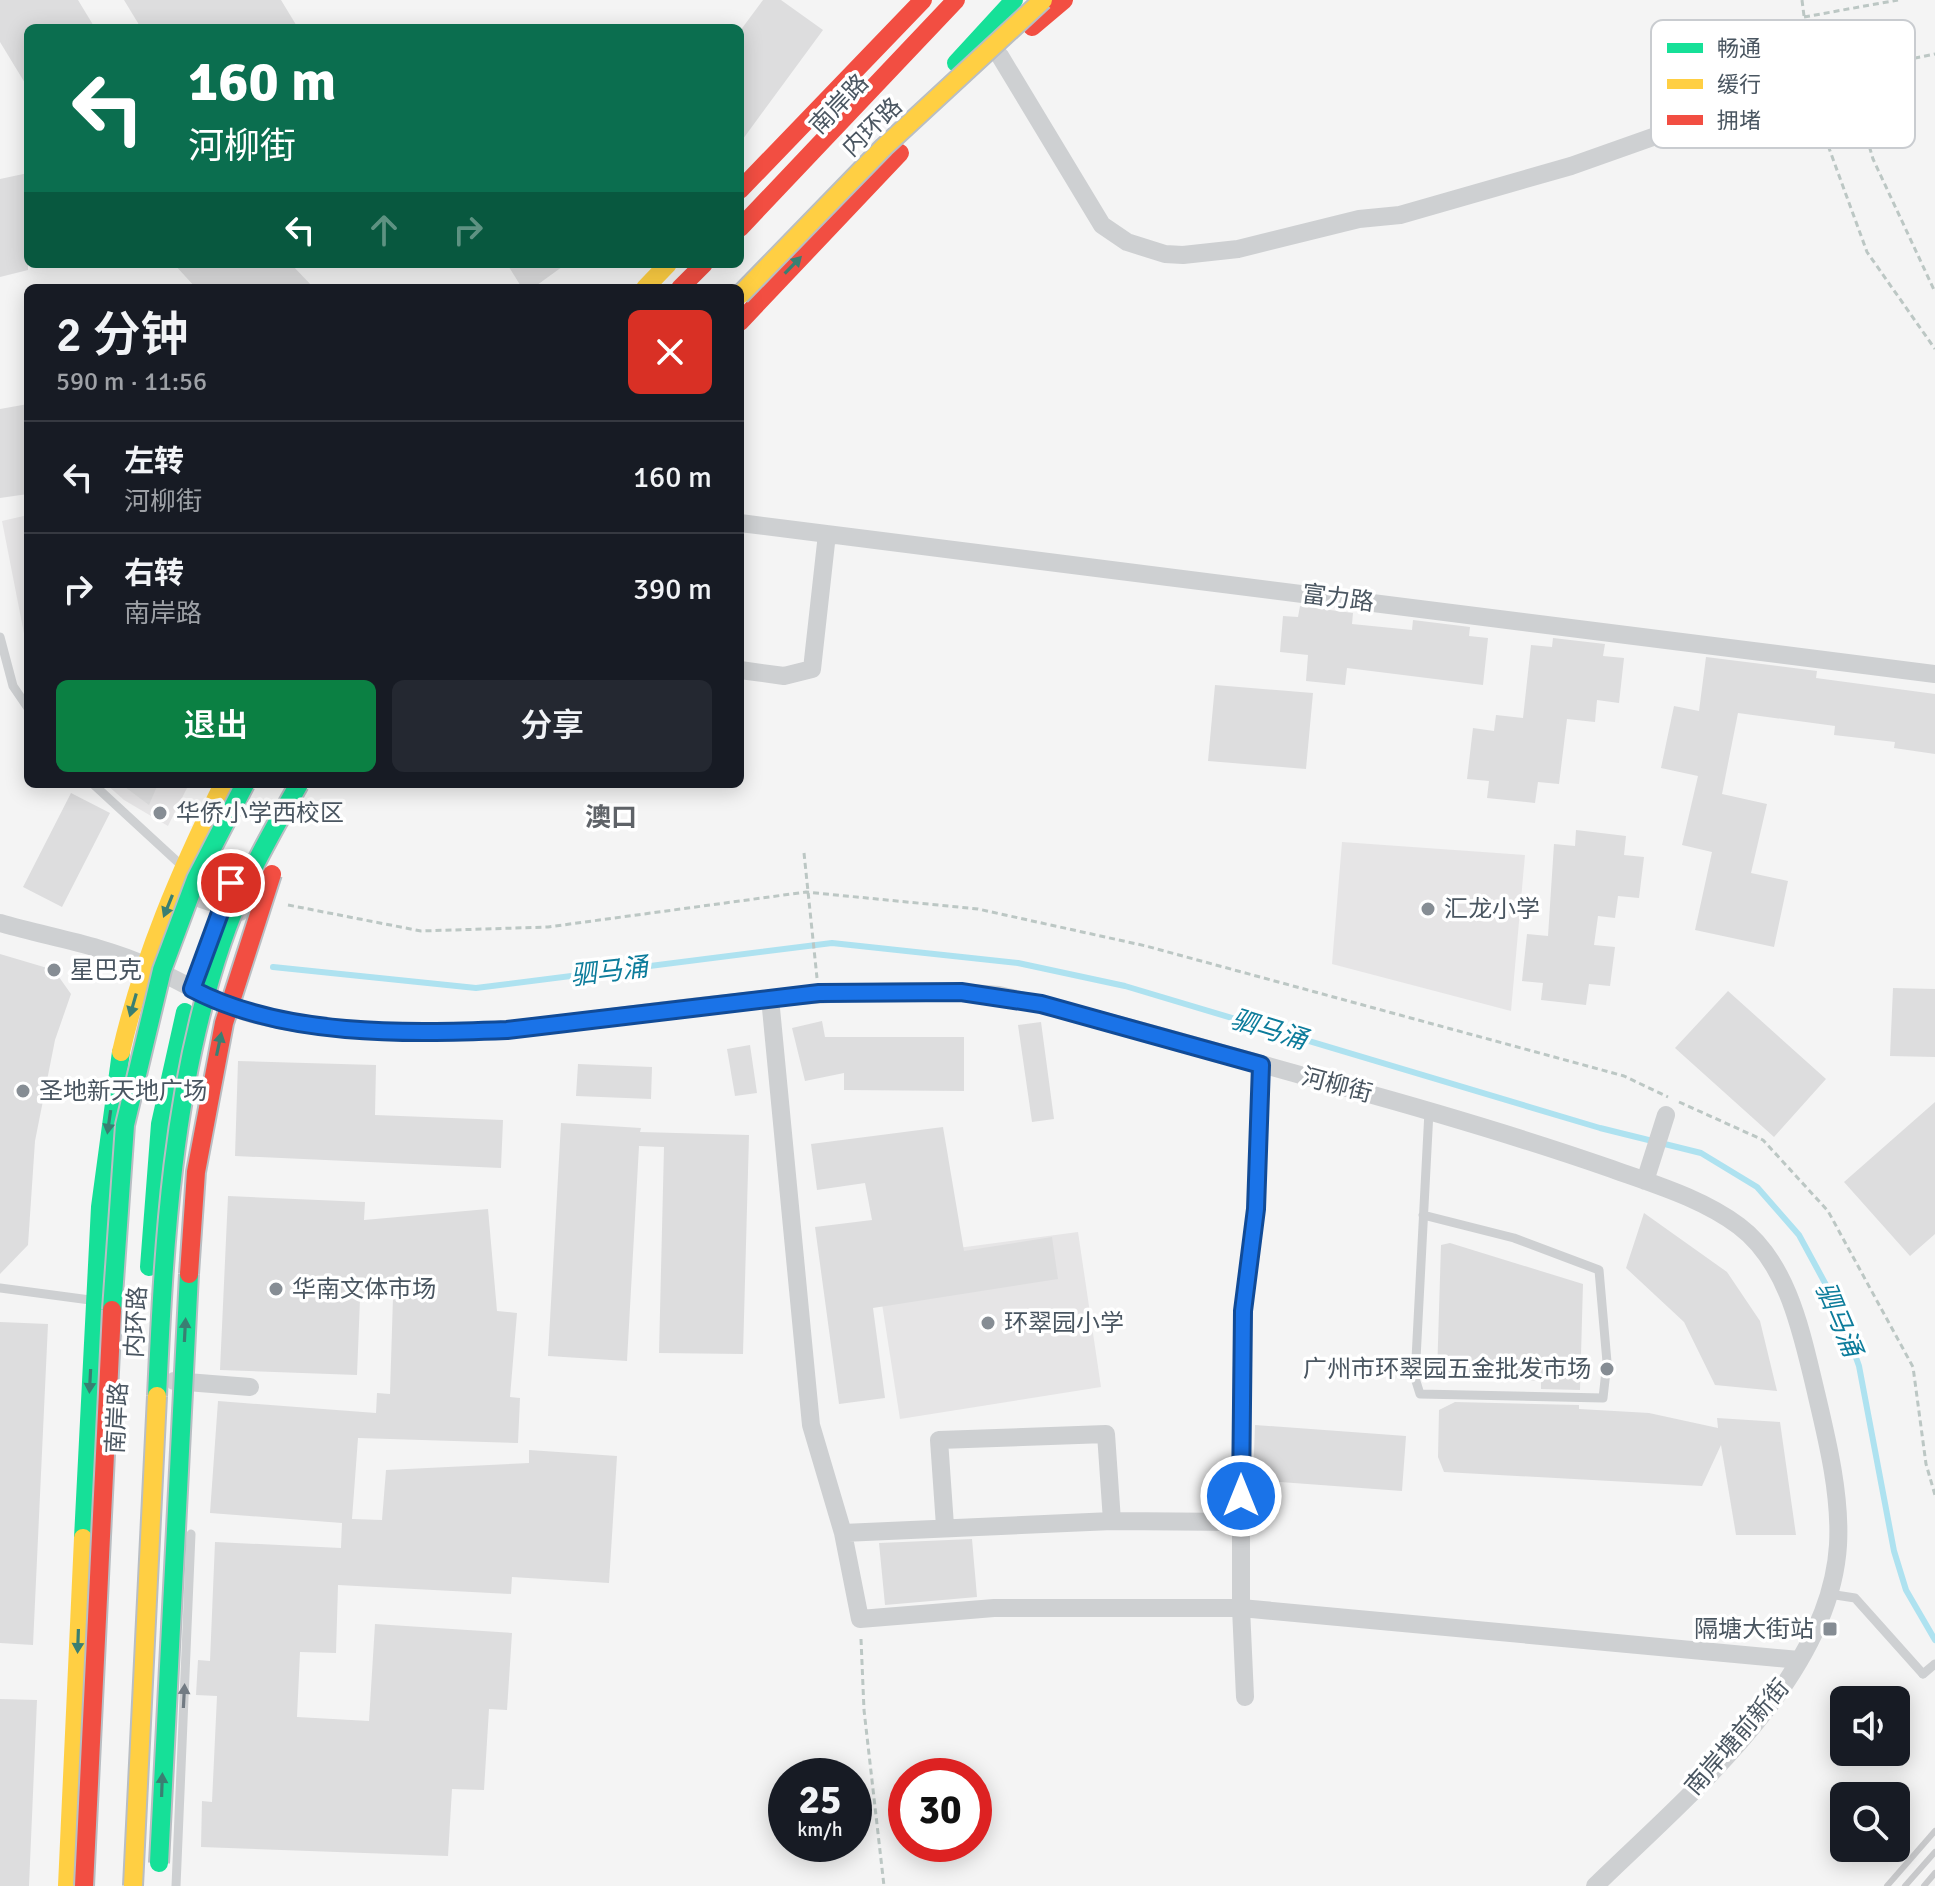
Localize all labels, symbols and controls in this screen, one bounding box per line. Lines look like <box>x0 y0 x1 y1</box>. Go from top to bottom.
legend <box>1651 20 1915 148</box>
text: 畅通 <box>1717 35 1761 62</box>
text: 160 m <box>188 47 336 116</box>
icon: left <box>56 56 160 160</box>
street label: 南岸路 <box>803 68 875 140</box>
text: 缓行 <box>1717 71 1761 98</box>
street label: 内环路 <box>836 91 908 163</box>
text: 拥堵 <box>1717 107 1761 134</box>
text: 河柳街 <box>188 124 296 169</box>
icon: left <box>278 208 322 252</box>
icon: ahead <box>362 208 406 252</box>
icon: right <box>446 208 490 252</box>
one-way arrow <box>784 256 802 275</box>
text: 2 分钟 <box>56 306 188 365</box>
button: close <box>628 310 712 394</box>
text: 590 m · 11:56 <box>56 366 207 398</box>
text: 左转 <box>124 443 184 480</box>
icon: left <box>56 455 100 499</box>
text: 160 m <box>633 459 712 496</box>
text: 河柳街 <box>124 486 202 518</box>
text: 右转 <box>124 555 184 592</box>
icon: right <box>56 567 100 611</box>
text: 390 m <box>633 571 712 608</box>
street label: 富力路 <box>1300 579 1376 617</box>
text: 南岸路 <box>124 598 202 630</box>
button: 退出 <box>56 680 376 772</box>
button: 分享 <box>392 680 712 772</box>
place label: 华侨小学西校区 <box>176 798 344 828</box>
district label: 澳口 <box>585 802 637 834</box>
marker: 华侨小学西校区 <box>151 804 169 822</box>
pin <box>197 849 265 917</box>
icon: arrive <box>209 861 253 905</box>
one-way arrow <box>161 894 174 918</box>
place label: 汇龙小学 <box>1444 894 1540 924</box>
marker: 汇龙小学 <box>1419 900 1437 918</box>
water label: 驷马涌 <box>568 951 653 993</box>
place label: 星巴克 <box>70 955 142 985</box>
marker: 星巴克 <box>45 961 63 979</box>
one-way arrow <box>126 993 139 1017</box>
water label: 驷马涌 <box>1227 1003 1314 1058</box>
one-way arrow <box>213 1032 226 1057</box>
street label: 河柳街 <box>1298 1061 1376 1109</box>
place label: 圣地新天地广场 <box>39 1076 207 1106</box>
marker: 圣地新天地广场 <box>14 1082 32 1100</box>
one-way arrow <box>102 1110 115 1135</box>
place label: 华南文体市场 <box>292 1274 436 1304</box>
water label: 驷马涌 <box>1808 1277 1869 1364</box>
marker: 华南文体市场 <box>267 1280 285 1298</box>
street label: 内环路 <box>119 1285 153 1359</box>
place label: 环翠园小学 <box>1004 1308 1124 1338</box>
marker: 环翠园小学 <box>979 1314 997 1332</box>
one-way arrow <box>178 1317 191 1342</box>
place label: 广州市环翠园五金批发市场 <box>1303 1354 1591 1384</box>
marker: 广州市环翠园五金批发市场 <box>1598 1360 1616 1378</box>
one-way arrow <box>83 1369 96 1394</box>
street label: 南岸路 <box>100 1381 134 1455</box>
position arrow <box>1199 1454 1283 1538</box>
place label: 隔塘大街站 <box>1694 1614 1814 1644</box>
marker: 隔塘大街站 <box>1821 1620 1839 1638</box>
one-way arrow <box>72 1629 85 1654</box>
street label: 南岸塘前新街 <box>1678 1673 1796 1801</box>
one-way arrow <box>178 1683 191 1708</box>
map controls <box>1830 1686 1910 1862</box>
button: sound <box>1830 1686 1910 1766</box>
speed limit sign: 30 <box>888 1758 992 1862</box>
one-way arrow <box>156 1772 169 1797</box>
text: 25 <box>798 1775 842 1825</box>
button: search <box>1830 1782 1910 1862</box>
text: km/h <box>797 1817 843 1842</box>

